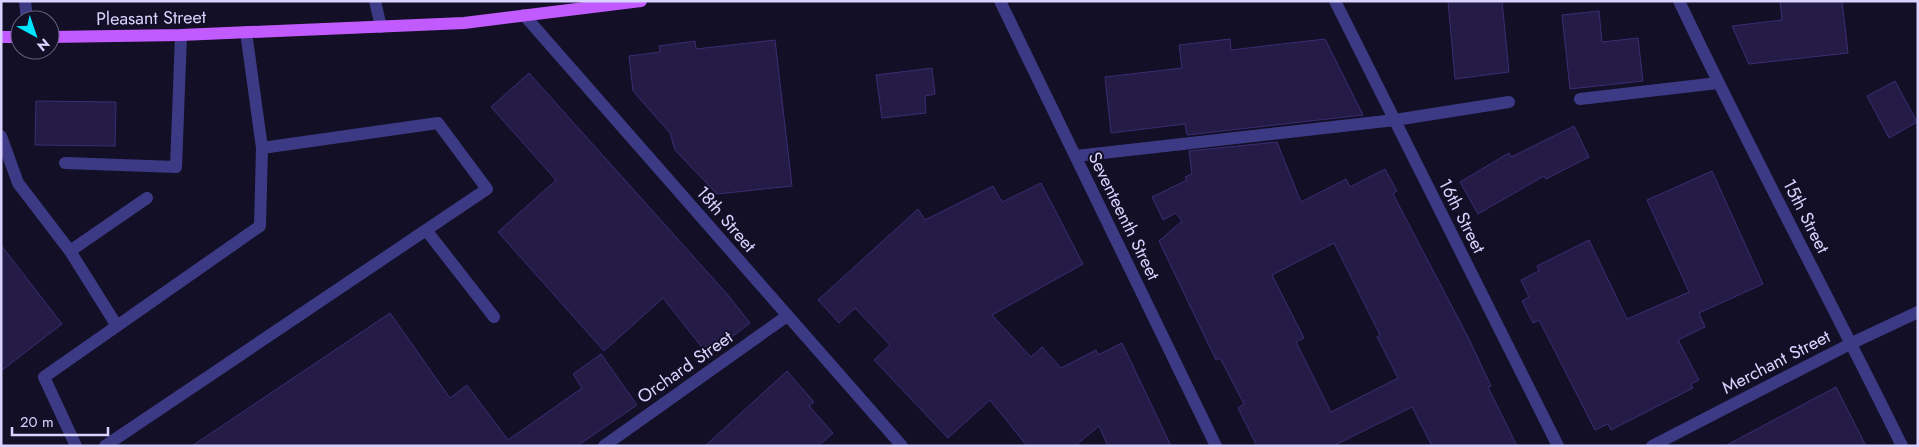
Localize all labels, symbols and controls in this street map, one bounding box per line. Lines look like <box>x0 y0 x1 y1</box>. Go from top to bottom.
street label: Pleasant Street <box>96 4 207 32</box>
north arrow <box>10 10 60 60</box>
text: N <box>33 34 54 56</box>
street label: Seventeenth Street <box>1082 148 1167 285</box>
street label: 16th Street <box>1432 174 1492 258</box>
street label: 15th Street <box>1776 174 1836 258</box>
street label: 18th Street <box>690 180 763 258</box>
street label: Merchant Street <box>1717 323 1835 401</box>
street label: Orchard Street <box>632 324 739 410</box>
scale bar <box>12 404 109 436</box>
text: 20 m <box>20 411 54 433</box>

